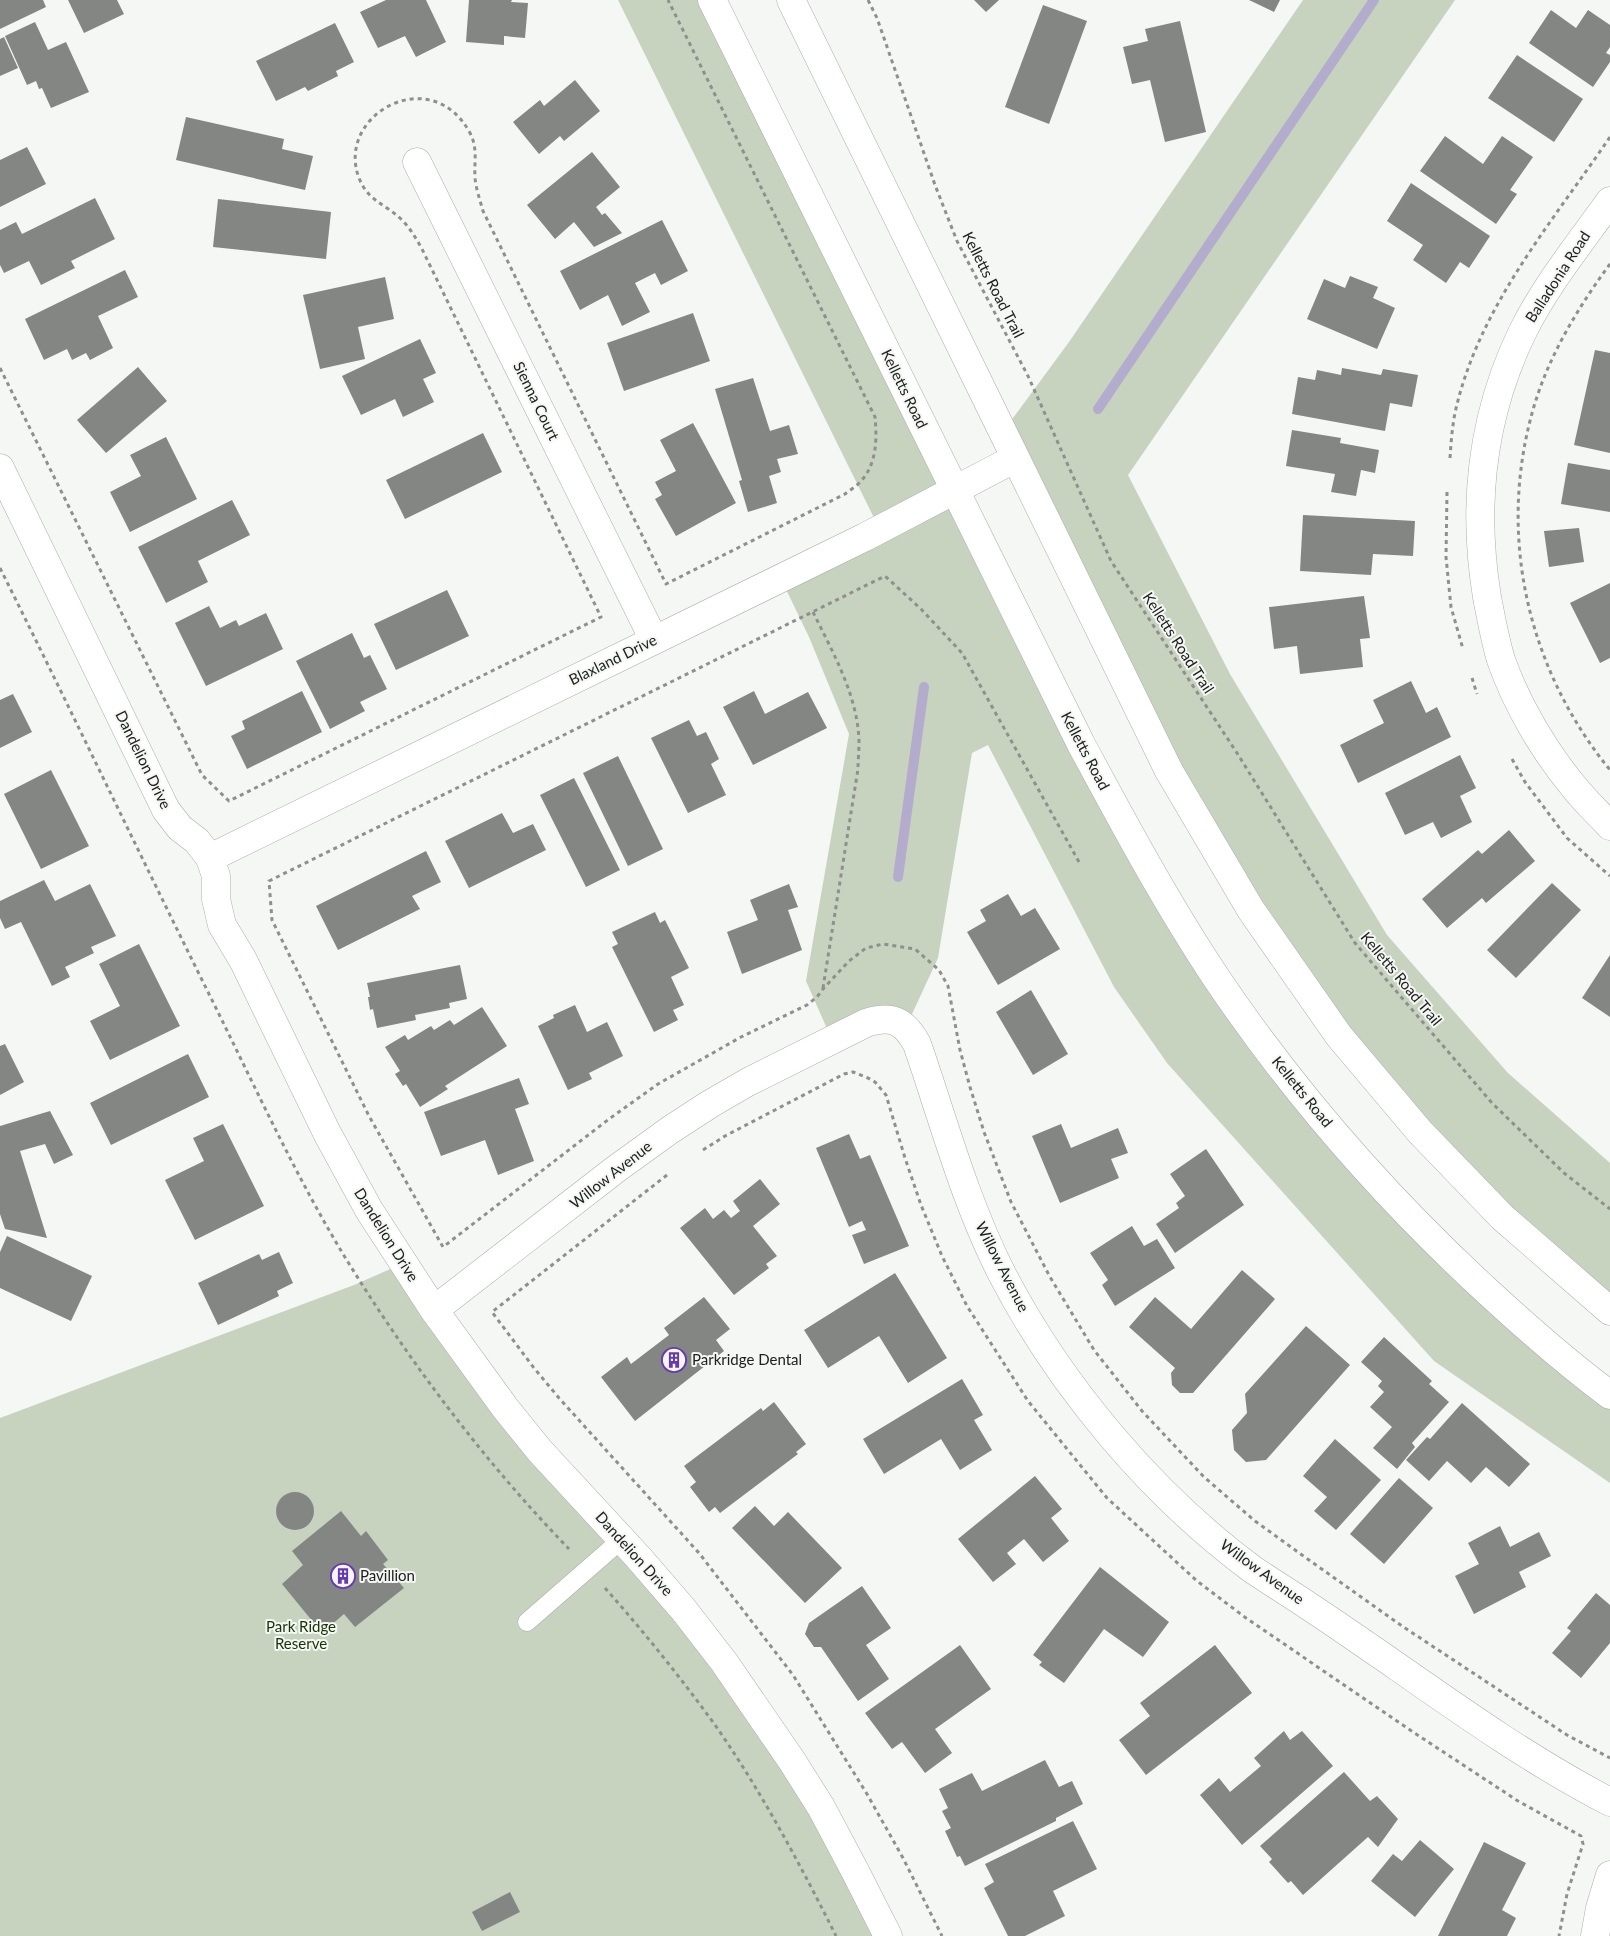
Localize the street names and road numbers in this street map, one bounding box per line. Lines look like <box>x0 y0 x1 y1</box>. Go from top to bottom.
street label: Balladonia Road <box>1521 228 1593 325</box>
street label: Kelletts Road Trail <box>959 229 1028 341</box>
street label: Kelletts Road <box>878 346 932 431</box>
street label: Sienna Court <box>510 358 564 443</box>
street label: Kelletts Road Trail <box>1140 589 1218 696</box>
street label: Blaxland Drive <box>566 630 659 688</box>
street label: Dandelion Drive <box>112 708 175 812</box>
street label: Kelletts Road <box>1058 708 1114 793</box>
street label: Kelletts Road Trail <box>1357 928 1446 1029</box>
street label: Kelletts Road <box>1269 1052 1337 1130</box>
street label: Willow Avenue <box>566 1137 655 1212</box>
street label: Dandelion Drive <box>351 1184 423 1285</box>
street label: Willow Avenue <box>972 1218 1033 1315</box>
street label: Dandelion Drive <box>592 1508 677 1599</box>
street label: Willow Avenue <box>1217 1535 1308 1608</box>

